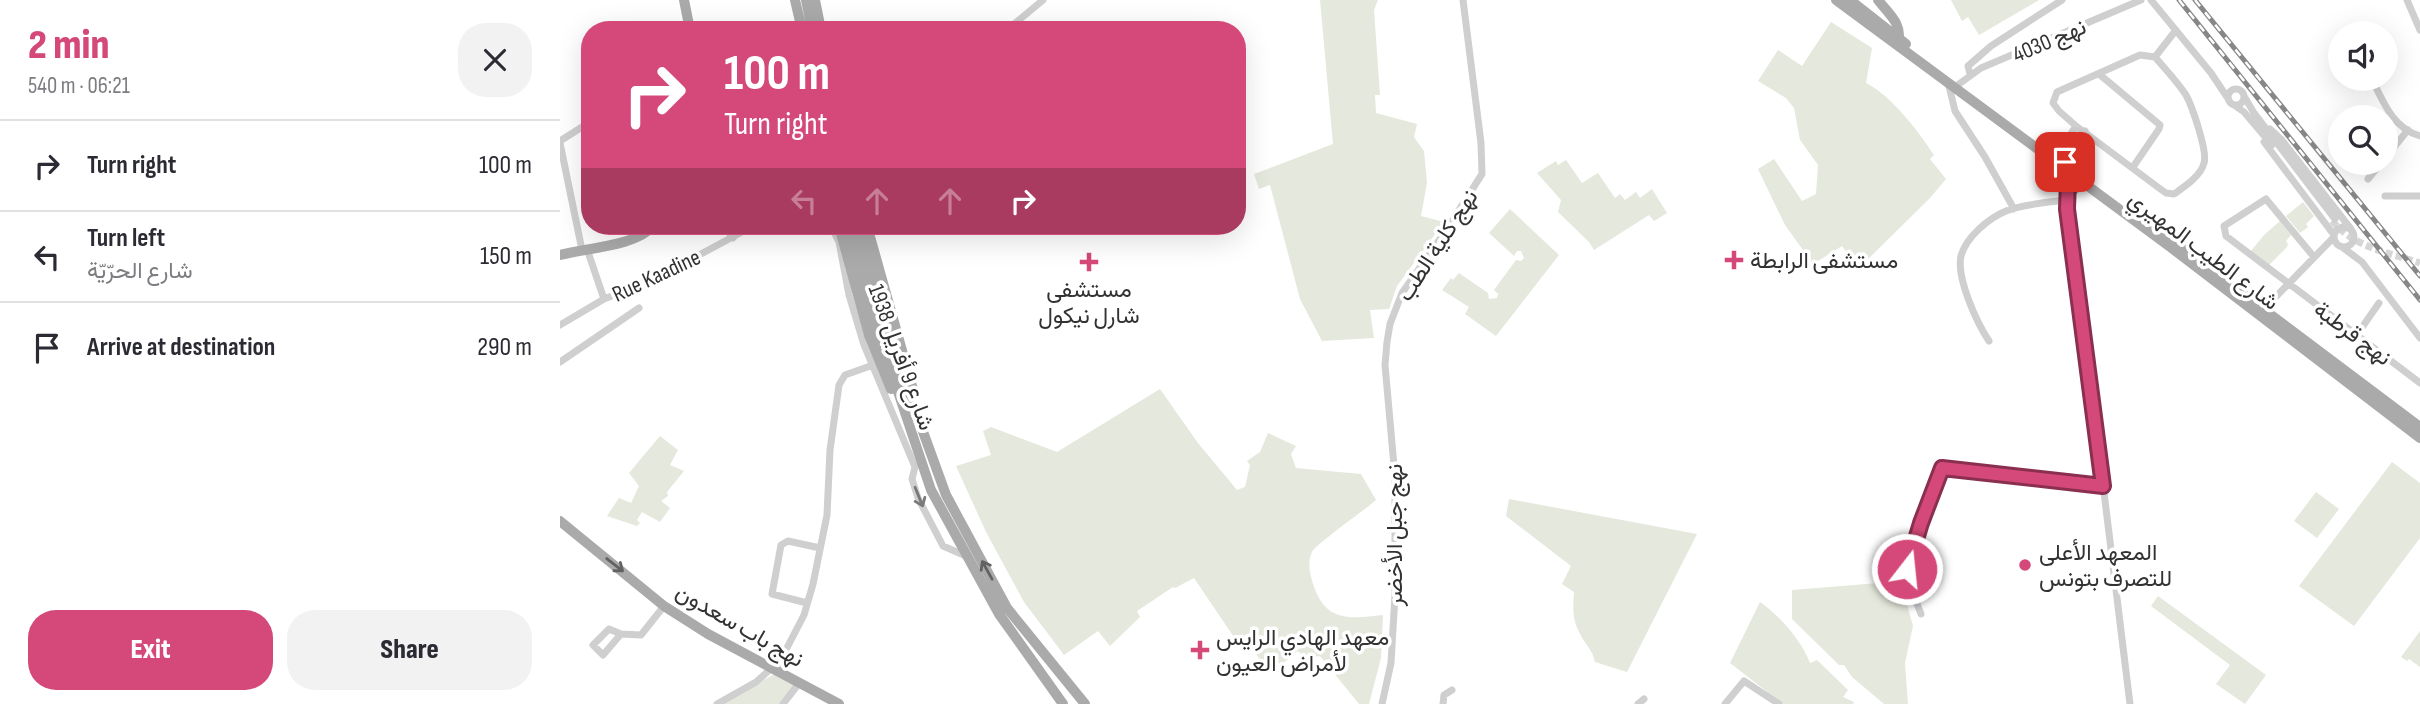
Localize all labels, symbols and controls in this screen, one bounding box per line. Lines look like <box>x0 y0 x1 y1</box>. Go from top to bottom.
street label: نهج 4030 <box>2008 13 2091 70</box>
text: 2 min <box>28 20 109 71</box>
map controls <box>2328 21 2398 175</box>
button: sound <box>2328 21 2398 91</box>
button: close <box>458 23 532 97</box>
text: 100 m <box>724 45 830 104</box>
icon: right <box>609 49 700 140</box>
text: 540 m · 06:21 <box>28 72 130 100</box>
text: Turn right <box>724 105 828 144</box>
button: search <box>2328 105 2398 175</box>
pin <box>2035 132 2095 192</box>
icon: arrive <box>2046 143 2084 181</box>
icon: right <box>28 147 66 185</box>
text: Turn right <box>87 150 176 181</box>
text: 100 m <box>479 150 532 181</box>
icon: left <box>785 182 823 220</box>
icon: ahead <box>858 182 896 220</box>
icon: ahead <box>931 182 969 220</box>
icon: right <box>1004 182 1042 220</box>
street label: نهج كلية الطب <box>1391 184 1485 307</box>
street label: شارع الطيب المهيري <box>2120 185 2284 320</box>
text: Turn left <box>87 223 165 254</box>
icon: left <box>28 238 66 276</box>
text: 150 m <box>480 241 532 272</box>
street label: Rue Kaadine <box>608 243 705 308</box>
place label: مستشفى الرابطة <box>1750 247 1898 275</box>
marker: مستشفى الرابطة <box>1724 250 1744 270</box>
marker: مستشفى شارل نيكول <box>1079 252 1099 272</box>
text: شارع الحرّيّة <box>87 257 193 285</box>
place label: مستشفى شارل نيكول <box>1038 276 1140 330</box>
street label: شارع 9 أفريل 1938 <box>861 280 940 435</box>
street label: نهج قرطبة <box>2307 296 2397 373</box>
icon: arrive <box>28 329 66 367</box>
text: Arrive at destination <box>87 332 275 363</box>
text: 290 m <box>477 332 532 363</box>
street label: نهج جبل الأخضر <box>1381 464 1410 607</box>
one-way arrow <box>913 486 926 508</box>
position arrow <box>1870 532 1944 606</box>
place label: المعهد الأعلى للتصرف بتونس <box>2039 539 2172 593</box>
marker: المعهد الأعلى للتصرف بتونس <box>2017 557 2033 573</box>
one-way arrow <box>606 558 624 573</box>
one-way arrow <box>980 561 994 581</box>
street label: نهج باب سعدون <box>670 578 809 675</box>
button: Exit <box>28 610 273 690</box>
button: Share <box>287 610 532 690</box>
place label: معهد الهادي الرايس لأمراض العيون <box>1216 624 1389 678</box>
marker: معهد الهادي الرايس لأمراض العيون <box>1190 640 1210 660</box>

